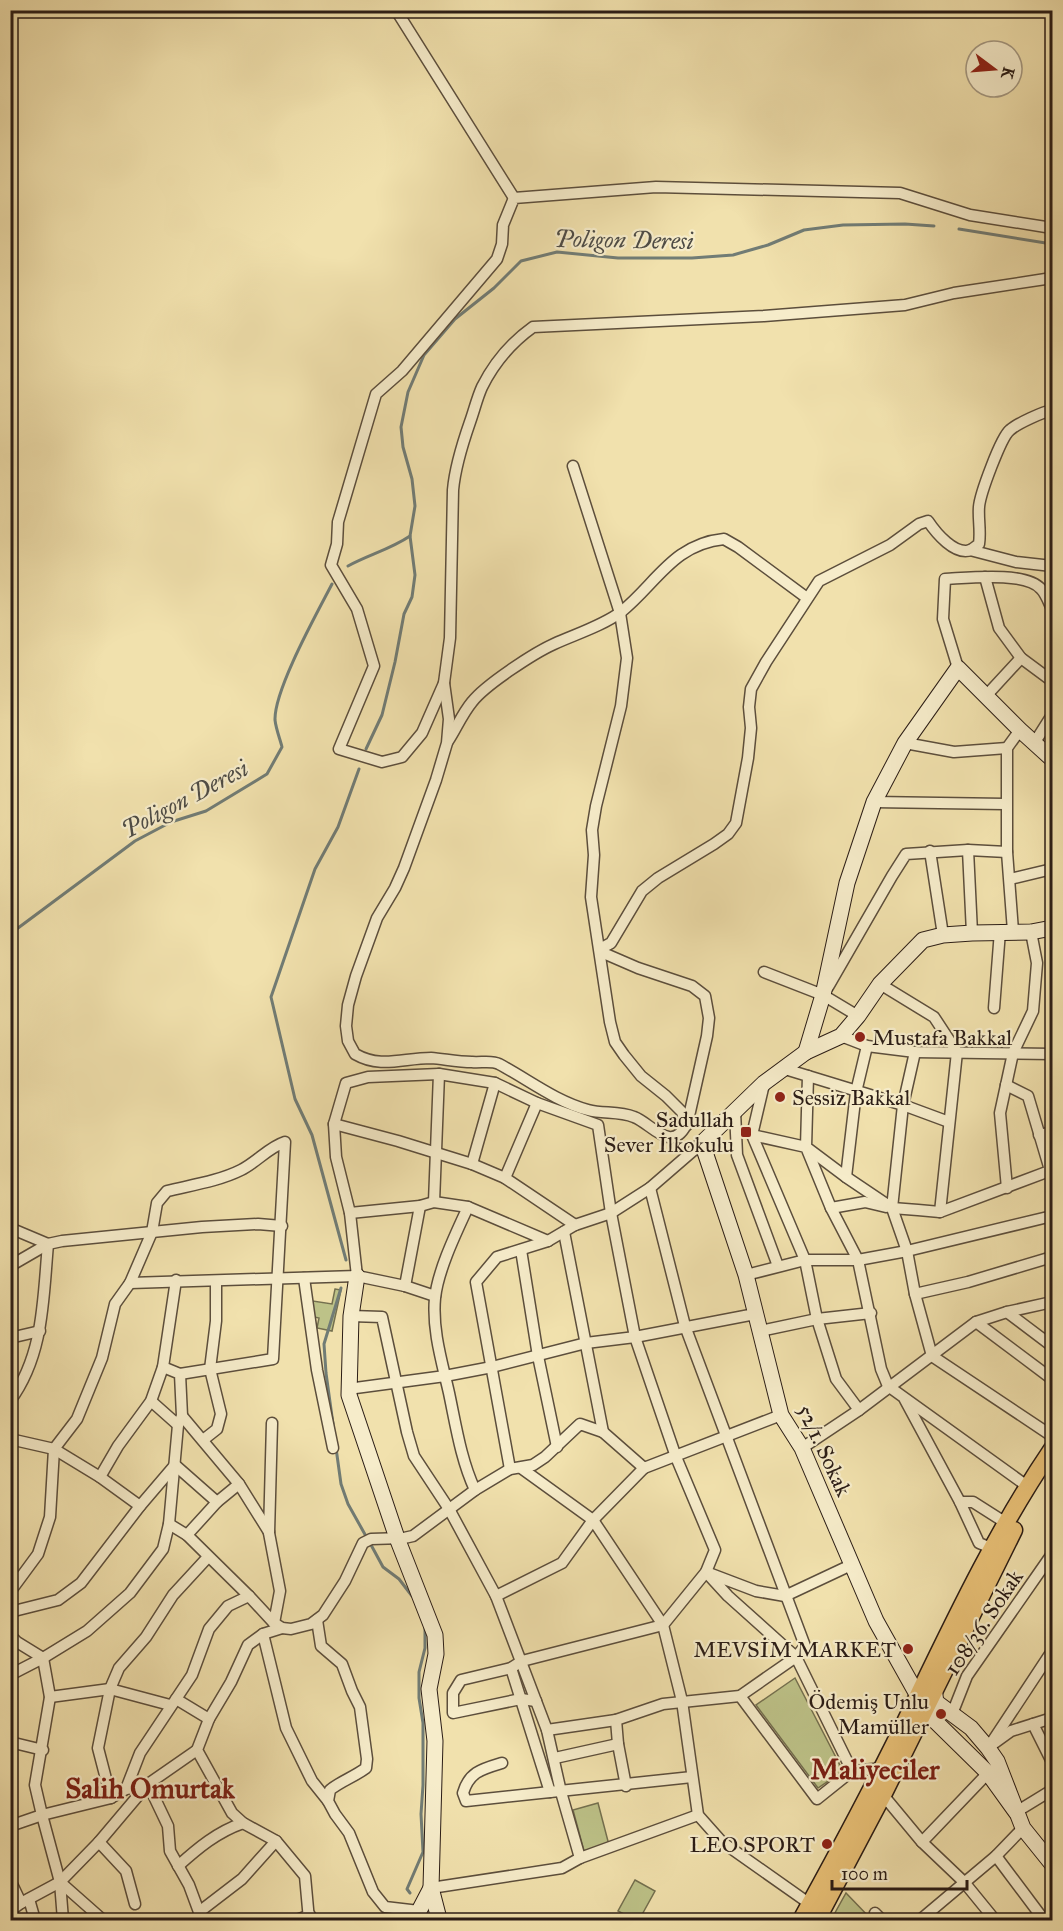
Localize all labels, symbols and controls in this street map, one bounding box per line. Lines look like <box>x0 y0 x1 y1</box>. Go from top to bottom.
north arrow <box>964 39 1024 99</box>
text: K <box>997 65 1019 82</box>
water label: Poligon Deresi <box>554 224 694 256</box>
water label: Poligon Deresi <box>116 753 254 845</box>
place label: Mustafa Bakkal <box>872 1024 1012 1051</box>
marker: Mustafa Bakkal <box>853 1030 867 1044</box>
place label: Sessiz Bakkal <box>792 1084 910 1111</box>
marker: Sessiz Bakkal <box>773 1090 787 1104</box>
place label: Sadullah Sever İlkokulu <box>604 1106 734 1158</box>
marker: Sadullah Sever İlkokulu <box>739 1125 753 1139</box>
street label: 52/1. Sokak <box>791 1400 858 1501</box>
street label: 108/36. Sokak <box>938 1564 1029 1680</box>
place label: MEVSİM MARKET <box>694 1636 896 1663</box>
marker: MEVSİM MARKET <box>901 1642 915 1656</box>
place label: Ödemiş Unlu Mamüller <box>808 1688 930 1740</box>
marker: Ödemiş Unlu Mamüller <box>934 1707 948 1721</box>
district label: Maliyeciler <box>810 1752 940 1787</box>
district label: Salih Omurtak <box>65 1771 236 1806</box>
place label: LEO SPORT <box>689 1831 815 1858</box>
marker: LEO SPORT <box>820 1837 834 1851</box>
scale bar <box>832 1853 967 1891</box>
text: 100 m <box>841 1863 888 1885</box>

